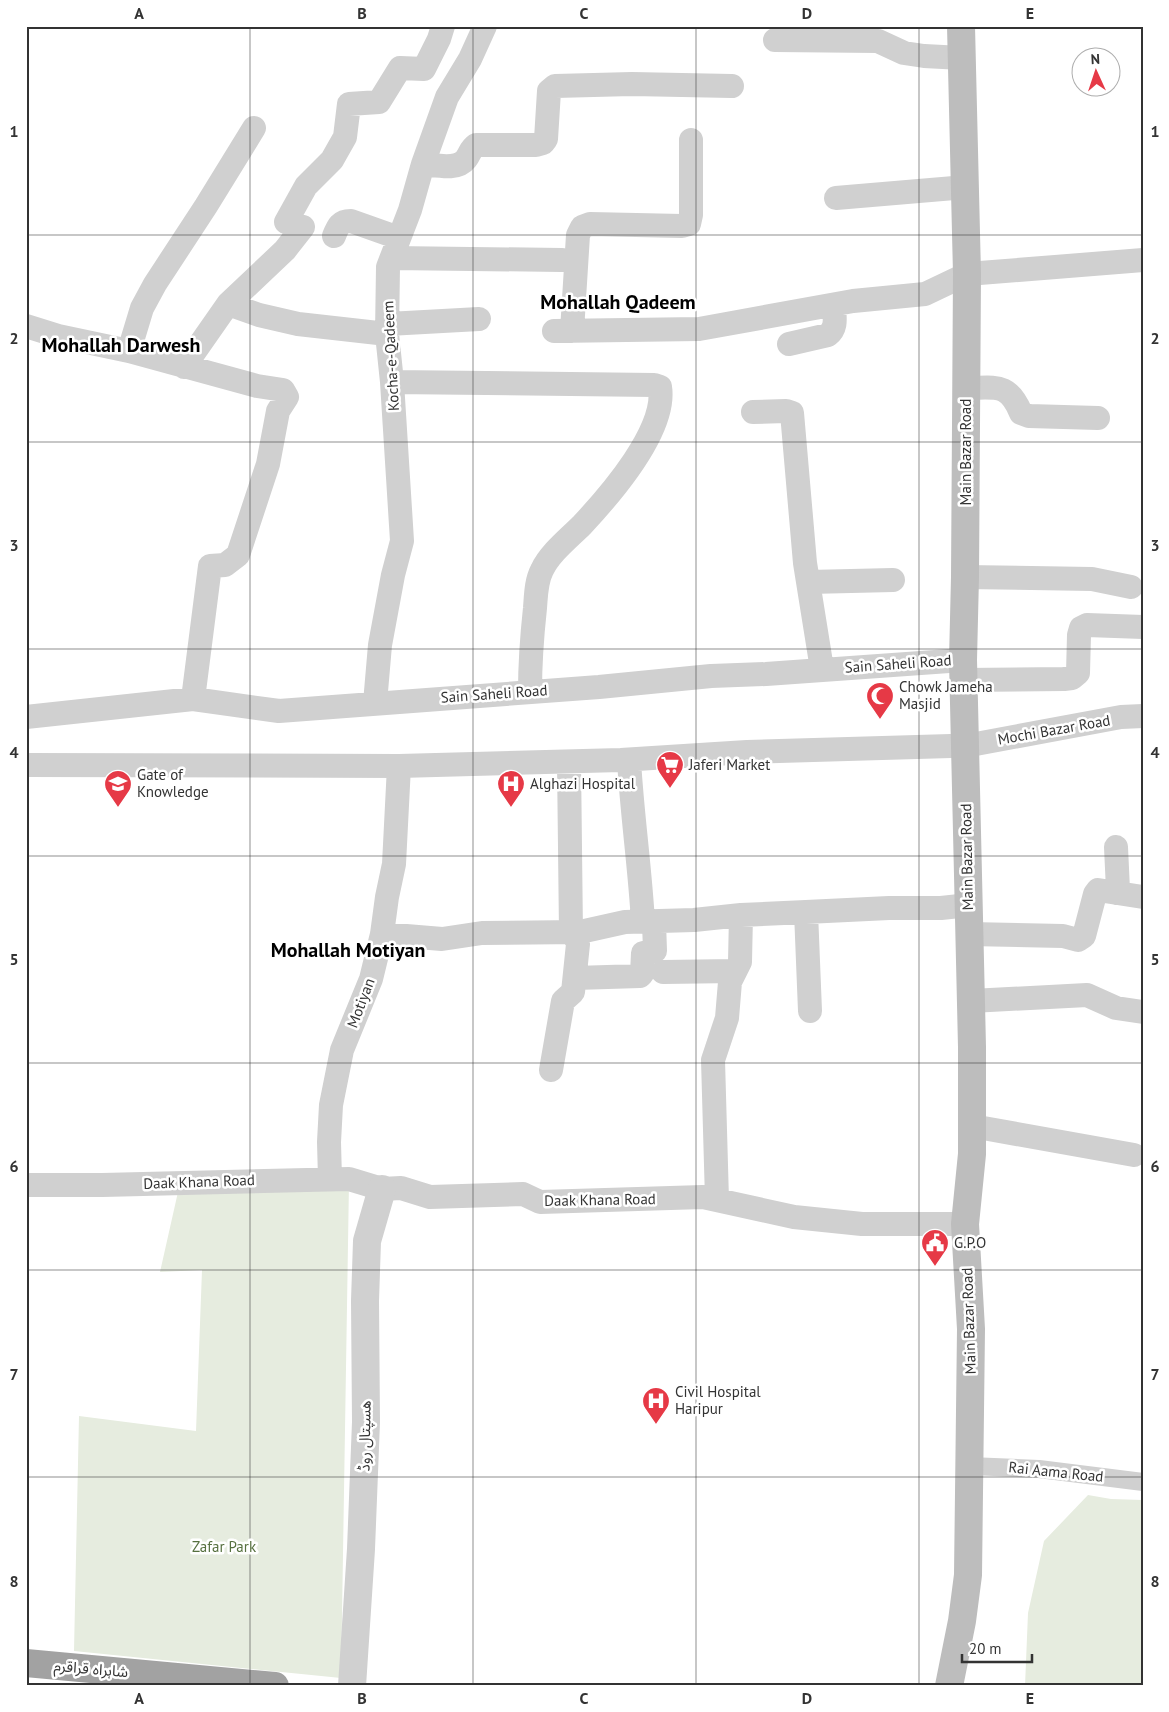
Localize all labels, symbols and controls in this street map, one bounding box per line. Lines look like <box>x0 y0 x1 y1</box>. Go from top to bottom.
text: A <box>134 3 144 23</box>
text: B <box>357 3 367 23</box>
text: C <box>580 3 589 23</box>
text: D <box>802 3 812 23</box>
text: E <box>1026 3 1034 23</box>
north arrow <box>1072 48 1122 98</box>
text: N <box>1090 50 1100 68</box>
text: 1 <box>9 121 19 141</box>
text: 1 <box>1150 121 1160 141</box>
district label: Mohallah Qadeem <box>540 289 696 315</box>
street label: Kocha-e-Qadeem <box>378 300 403 412</box>
text: 2 <box>9 328 19 348</box>
text: 2 <box>1150 328 1160 348</box>
district label: Mohallah Darwesh <box>42 332 200 358</box>
street label: Main Bazar Road <box>956 399 975 505</box>
text: 3 <box>9 535 19 555</box>
text: 3 <box>1150 535 1160 555</box>
street label: Sain Saheli Road <box>844 650 952 677</box>
place label: Chowk Jameha Masjid <box>899 677 993 713</box>
street label: Sain Saheli Road <box>440 680 548 707</box>
mosque icon: Chowk Jameha Masjid <box>865 681 895 720</box>
street label: Mochi Bazar Road <box>996 710 1112 749</box>
text: 4 <box>9 742 19 762</box>
text: 4 <box>1150 742 1160 762</box>
supermarket icon: Jaferi Market <box>655 750 685 789</box>
place label: Jaferi Market <box>688 755 770 774</box>
place label: Gate of Knowledge <box>137 765 209 801</box>
school or university icon: Gate of Knowledge <box>103 769 133 808</box>
hospital icon: Alghazi Hospital <box>496 769 526 808</box>
place label: Alghazi Hospital <box>530 774 636 793</box>
street label: Main Bazar Road <box>956 803 977 911</box>
district label: Mohallah Motiyan <box>271 937 425 963</box>
text: 5 <box>9 949 19 969</box>
text: 5 <box>1150 949 1160 969</box>
street label: Motiyan <box>342 975 379 1030</box>
text: 6 <box>9 1156 19 1176</box>
text: 6 <box>1150 1156 1160 1176</box>
street label: Daak Khana Road <box>143 1170 255 1193</box>
street label: Daak Khana Road <box>544 1189 656 1210</box>
public building icon: G.P.O <box>920 1228 950 1267</box>
place label: G.P.O <box>954 1233 986 1252</box>
street label: Main Bazar Road <box>957 1267 980 1375</box>
text: 7 <box>9 1364 19 1384</box>
text: 7 <box>1150 1364 1160 1384</box>
place label: Civil Hospital Haripur <box>675 1382 761 1418</box>
hospital icon: Civil Hospital Haripur <box>641 1386 671 1425</box>
street label: ھسپتال روڈ <box>354 1400 376 1472</box>
street label: Rai Aama Road <box>1008 1457 1104 1486</box>
park label: Zafar Park <box>192 1537 257 1556</box>
text: 8 <box>9 1571 19 1591</box>
text: 8 <box>1150 1571 1160 1591</box>
scale bar <box>962 1632 1032 1664</box>
text: 20 m <box>969 1639 1002 1658</box>
street label: شاہراہ قراقرم <box>53 1656 129 1683</box>
text: A <box>134 1688 144 1708</box>
text: B <box>357 1688 367 1708</box>
text: C <box>580 1688 589 1708</box>
text: D <box>802 1688 812 1708</box>
text: E <box>1026 1688 1034 1708</box>

